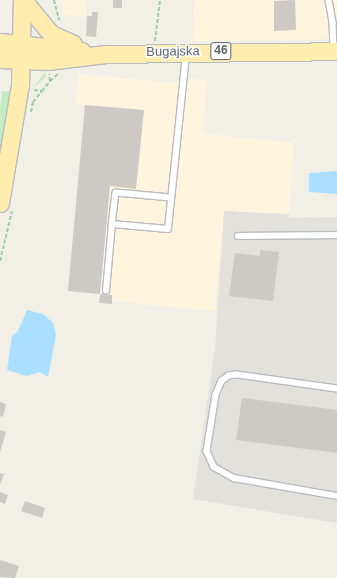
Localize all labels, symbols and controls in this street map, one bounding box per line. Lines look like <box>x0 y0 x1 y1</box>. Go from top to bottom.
road number: 46 <box>210 41 232 61</box>
street label: Bugajska <box>146 44 200 60</box>

